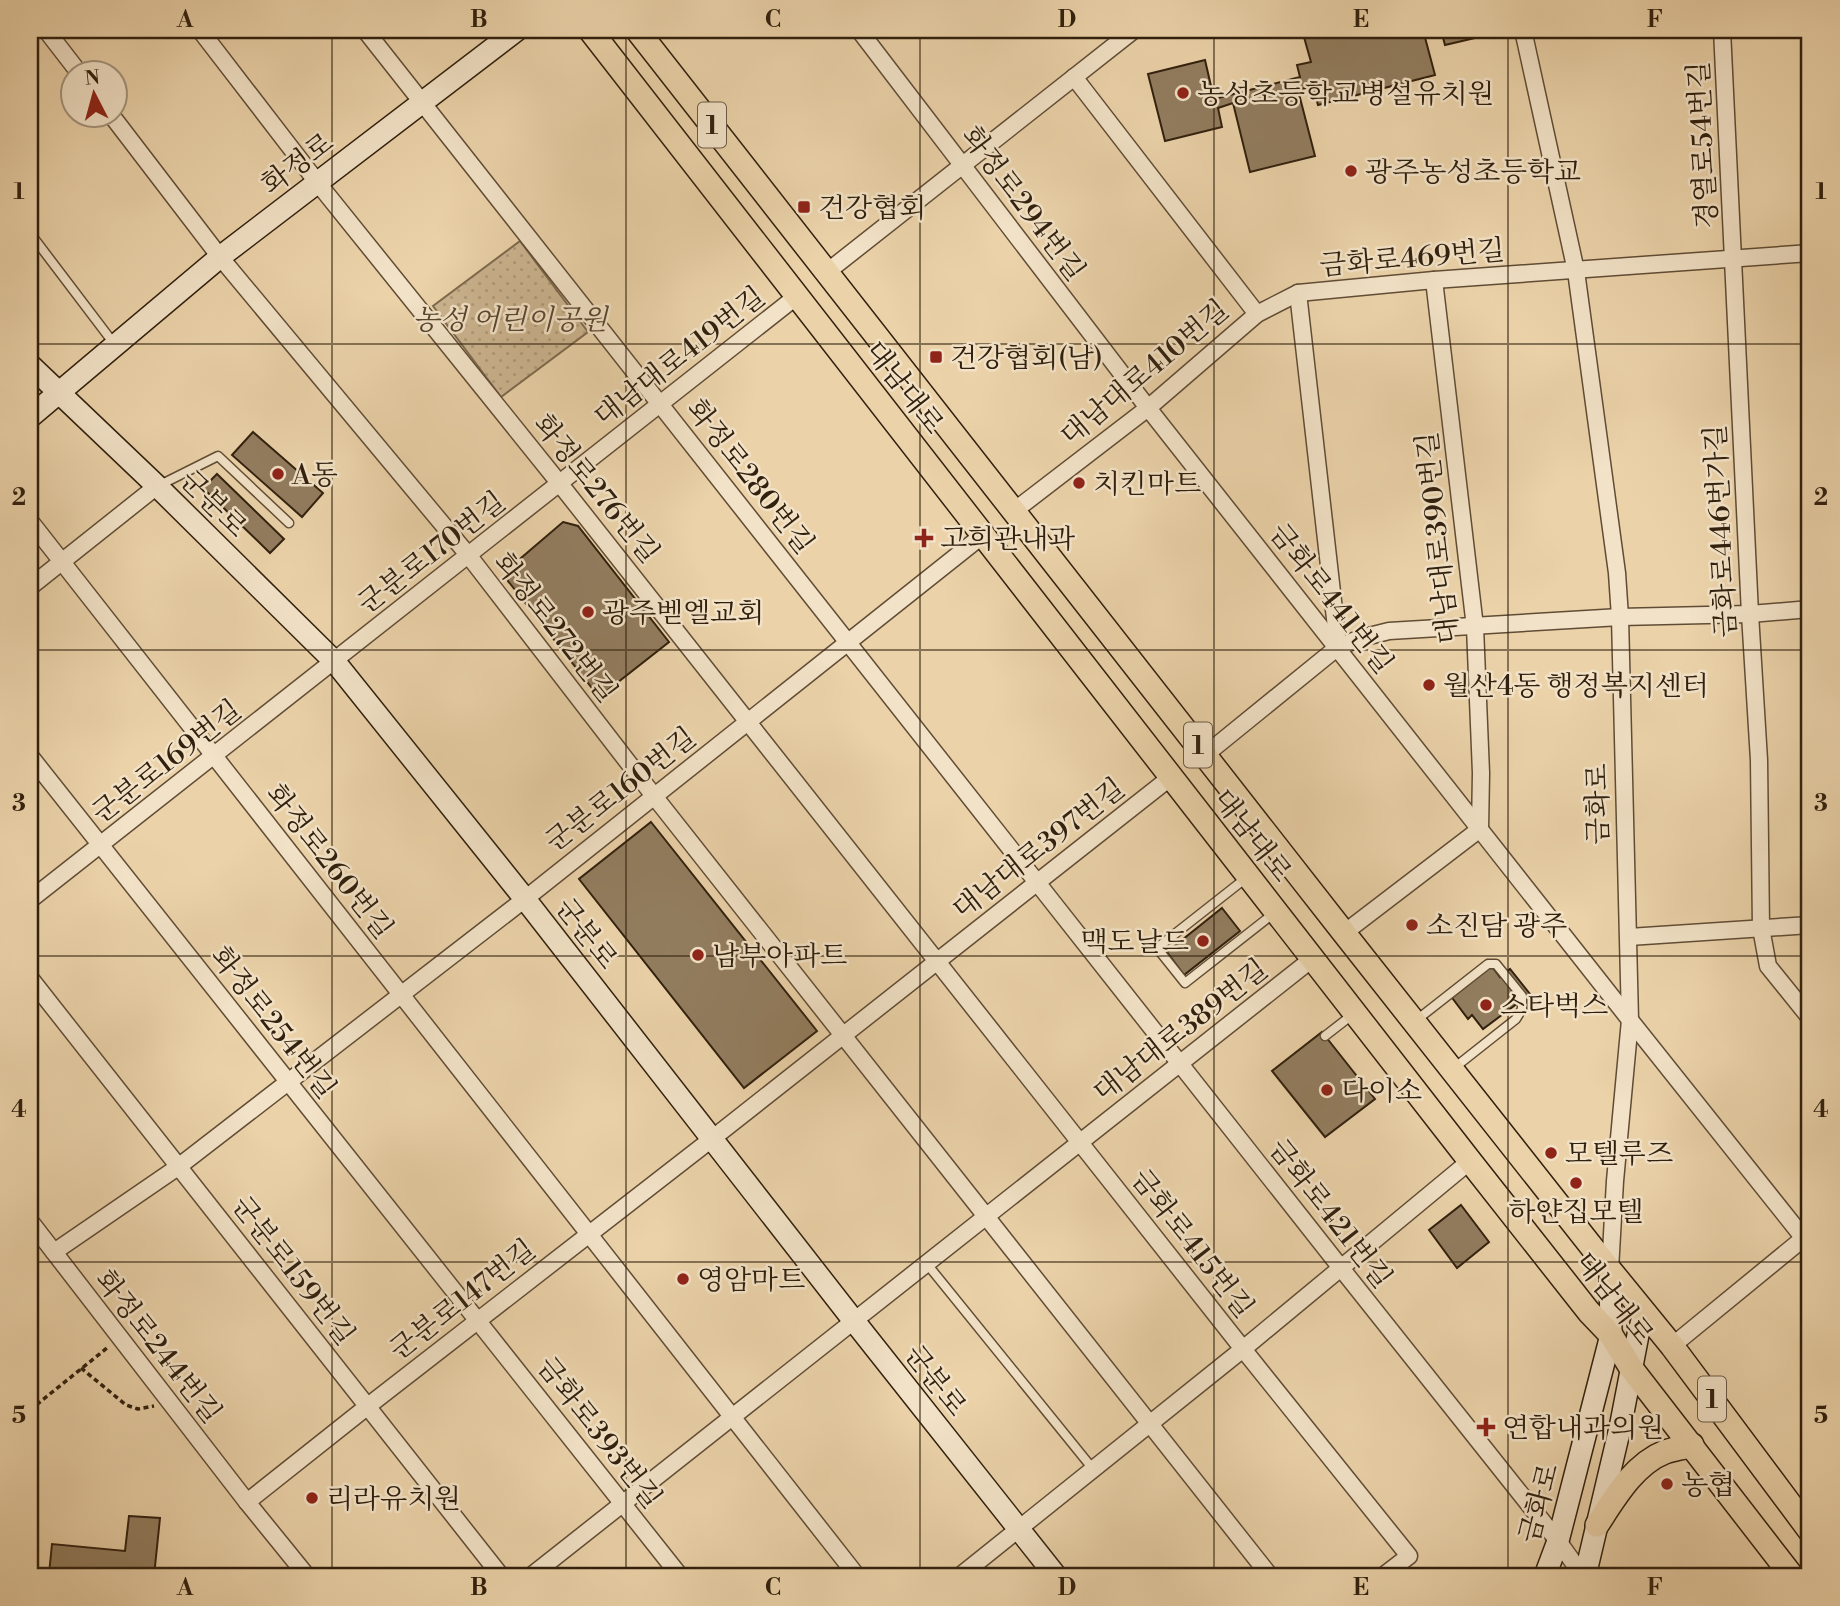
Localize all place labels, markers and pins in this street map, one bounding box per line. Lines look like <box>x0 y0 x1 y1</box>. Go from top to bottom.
place label: 농성초등학교병설유치원 <box>1197 77 1495 112</box>
marker: 농성초등학교병설유치원 <box>1175 85 1191 101</box>
place label: 광주농성초등학교 <box>1365 155 1581 190</box>
marker: 광주농성초등학교 <box>1343 163 1359 179</box>
place label: 건강협회 <box>818 191 926 226</box>
marker: 건강협회 <box>796 199 812 215</box>
place label: 건강협회(남) <box>950 341 1103 376</box>
marker: 건강협회(남) <box>928 349 944 365</box>
place label: A동 <box>291 458 338 493</box>
marker: A동 <box>270 466 286 482</box>
place label: 치킨마트 <box>1093 467 1201 502</box>
marker: 치킨마트 <box>1071 475 1087 491</box>
place label: 고희관내과 <box>940 522 1075 557</box>
marker: 고희관내과 <box>914 528 934 548</box>
place label: 광주벧엘교회 <box>602 596 764 631</box>
marker: 광주벧엘교회 <box>580 604 596 620</box>
place label: 월산4동 행정복지센터 <box>1443 669 1709 704</box>
marker: 월산4동 행정복지센터 <box>1421 677 1437 693</box>
place label: 소진담 광주 <box>1426 909 1567 944</box>
marker: 소진담 광주 <box>1404 917 1420 933</box>
place label: 맥도날드 <box>1081 925 1189 960</box>
marker: 맥도날드 <box>1195 933 1211 949</box>
place label: 남부아파트 <box>712 939 847 974</box>
marker: 남부아파트 <box>690 947 706 963</box>
place label: 스타벅스 <box>1500 989 1608 1024</box>
marker: 스타벅스 <box>1478 997 1494 1013</box>
place label: 다이소 <box>1341 1074 1422 1109</box>
marker: 다이소 <box>1319 1082 1335 1098</box>
place label: 모텔루즈 <box>1565 1137 1673 1172</box>
marker: 모텔루즈 <box>1543 1145 1559 1161</box>
marker: 하얀집모텔 <box>1568 1175 1584 1191</box>
place label: 하얀집모텔 <box>1508 1195 1644 1230</box>
place label: 영암마트 <box>697 1263 805 1298</box>
marker: 영암마트 <box>675 1271 691 1287</box>
place label: 연합내과의원 <box>1502 1411 1664 1446</box>
marker: 연합내과의원 <box>1476 1417 1496 1437</box>
place label: 농협 <box>1681 1468 1735 1503</box>
marker: 농협 <box>1659 1476 1675 1492</box>
place label: 리라유치원 <box>326 1482 461 1517</box>
marker: 리라유치원 <box>304 1490 320 1506</box>

